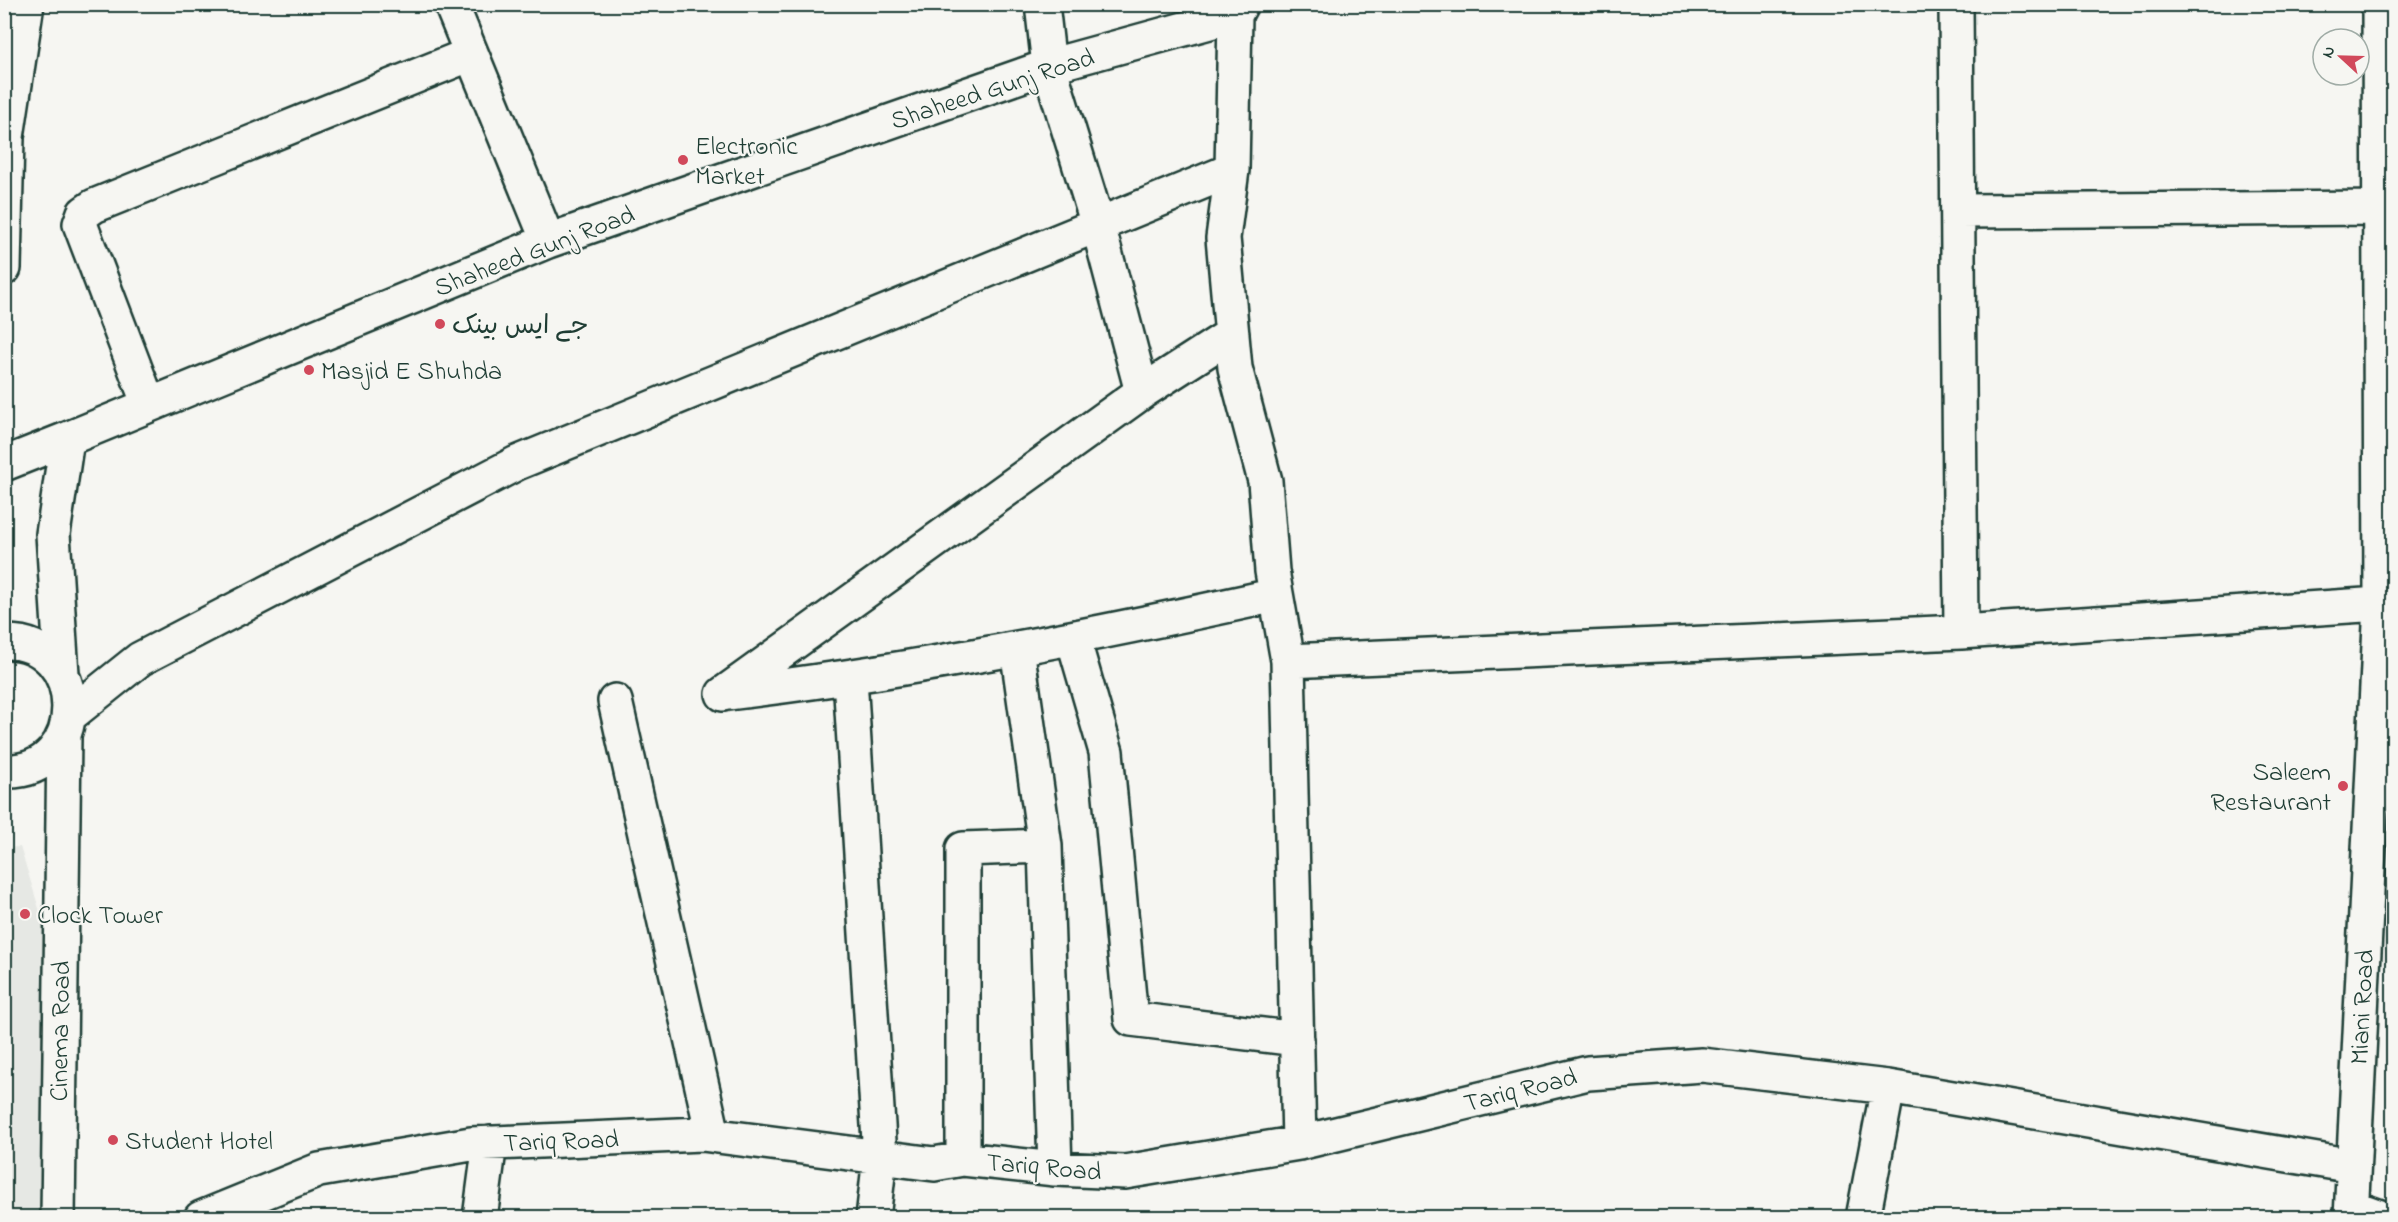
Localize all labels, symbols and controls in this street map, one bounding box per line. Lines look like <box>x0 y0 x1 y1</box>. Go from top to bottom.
north arrow <box>2311 27 2371 87</box>
street label: Shaheed Gunj Road <box>886 40 1100 142</box>
text: N <box>2316 42 2342 62</box>
place label: Electronic Market <box>695 129 798 197</box>
marker: Electronic Market <box>676 153 690 167</box>
street label: Shaheed Gunj Road <box>429 197 641 309</box>
place label: جے ایس بینک <box>452 308 589 346</box>
marker: جے ایس بینک <box>433 317 447 331</box>
place label: Masjid E Shuhda <box>321 354 502 392</box>
marker: Masjid E Shuhda <box>302 363 316 377</box>
place label: Saleem Restaurant <box>2211 755 2331 823</box>
marker: Saleem Restaurant <box>2336 779 2350 793</box>
place label: Clock Tower <box>37 898 164 936</box>
marker: Clock Tower <box>18 907 32 921</box>
street label: Miani Road <box>2342 948 2386 1066</box>
street label: Cinema Road <box>42 960 82 1102</box>
street label: Tariq Road <box>1460 1059 1582 1124</box>
street label: Tariq Road <box>503 1122 620 1164</box>
place label: Student Hotel <box>125 1124 273 1162</box>
marker: Student Hotel <box>106 1133 120 1147</box>
street label: Tariq Road <box>985 1145 1103 1193</box>

